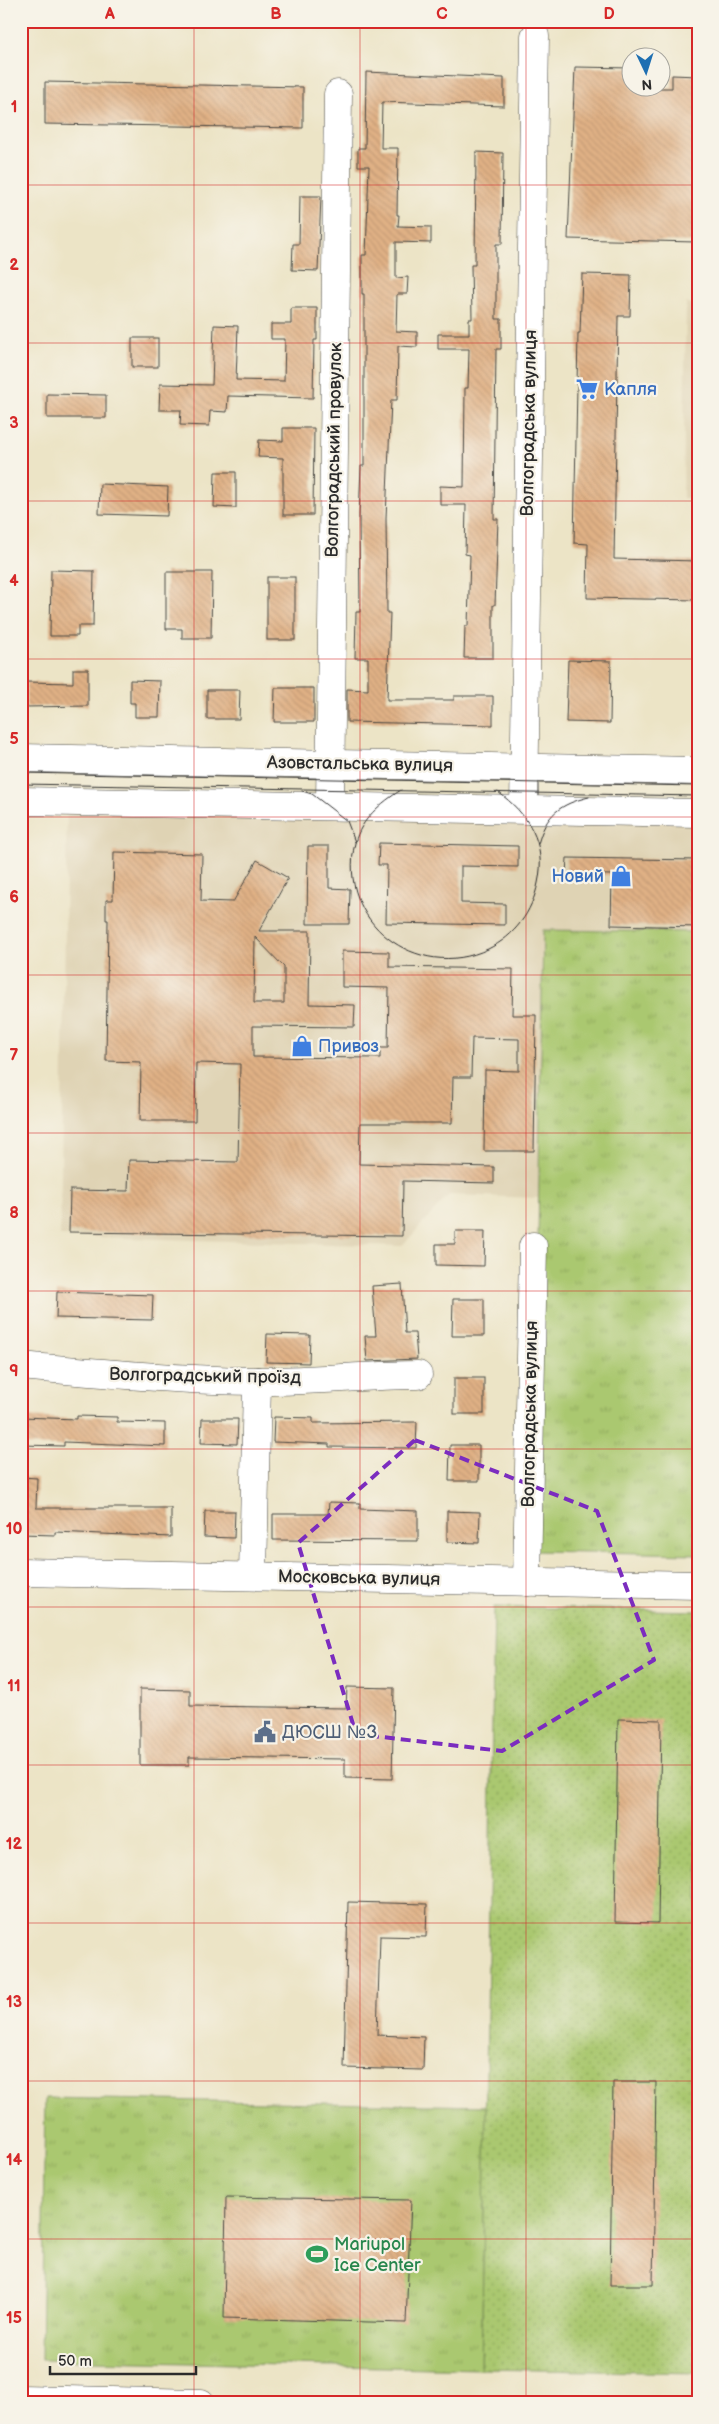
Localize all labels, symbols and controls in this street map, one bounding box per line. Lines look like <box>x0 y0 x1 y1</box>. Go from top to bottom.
text: A <box>104 5 115 24</box>
text: B <box>270 5 282 24</box>
text: C <box>436 5 448 24</box>
text: D <box>603 5 615 24</box>
north arrow <box>622 48 672 98</box>
text: N <box>641 76 653 93</box>
text: 1 <box>11 98 17 117</box>
text: 2 <box>9 256 19 275</box>
street label: Волгоградська вулиця <box>517 329 541 517</box>
street label: Волгоградський провулок <box>322 342 346 558</box>
supermarket icon: Капля <box>574 376 600 402</box>
place label: Капля <box>604 379 657 400</box>
text: 3 <box>9 414 19 433</box>
text: 4 <box>9 572 19 591</box>
text: 5 <box>9 730 19 749</box>
street label: Азовстальська вулиця <box>266 752 453 776</box>
shop icon: Новий <box>608 863 634 889</box>
place label: Новий <box>552 866 604 887</box>
text: 6 <box>9 888 19 907</box>
shop icon: Привоз <box>289 1033 315 1059</box>
place label: Привоз <box>318 1036 379 1057</box>
text: 7 <box>10 1046 19 1065</box>
text: 8 <box>9 1204 19 1223</box>
street label: Волгоградська вулиця <box>518 1320 542 1508</box>
text: 9 <box>9 1362 19 1381</box>
street label: Волгоградський проїзд <box>109 1364 301 1388</box>
text: 10 <box>6 1520 22 1539</box>
street label: Московська вулиця <box>278 1566 440 1590</box>
text: 11 <box>7 1677 21 1696</box>
public building icon: ДЮСШ №3 <box>252 1719 278 1745</box>
place label: ДЮСШ №3 <box>282 1722 377 1743</box>
text: 12 <box>6 1835 23 1854</box>
text: 13 <box>6 1993 22 2012</box>
text: 14 <box>6 2151 23 2170</box>
place label: Mariupol Ice Center <box>334 2234 421 2276</box>
sports icon: Mariupol Ice Center <box>304 2241 330 2267</box>
text: 15 <box>6 2309 22 2328</box>
scale bar <box>50 2344 196 2376</box>
text: 50 m <box>58 2352 92 2371</box>

